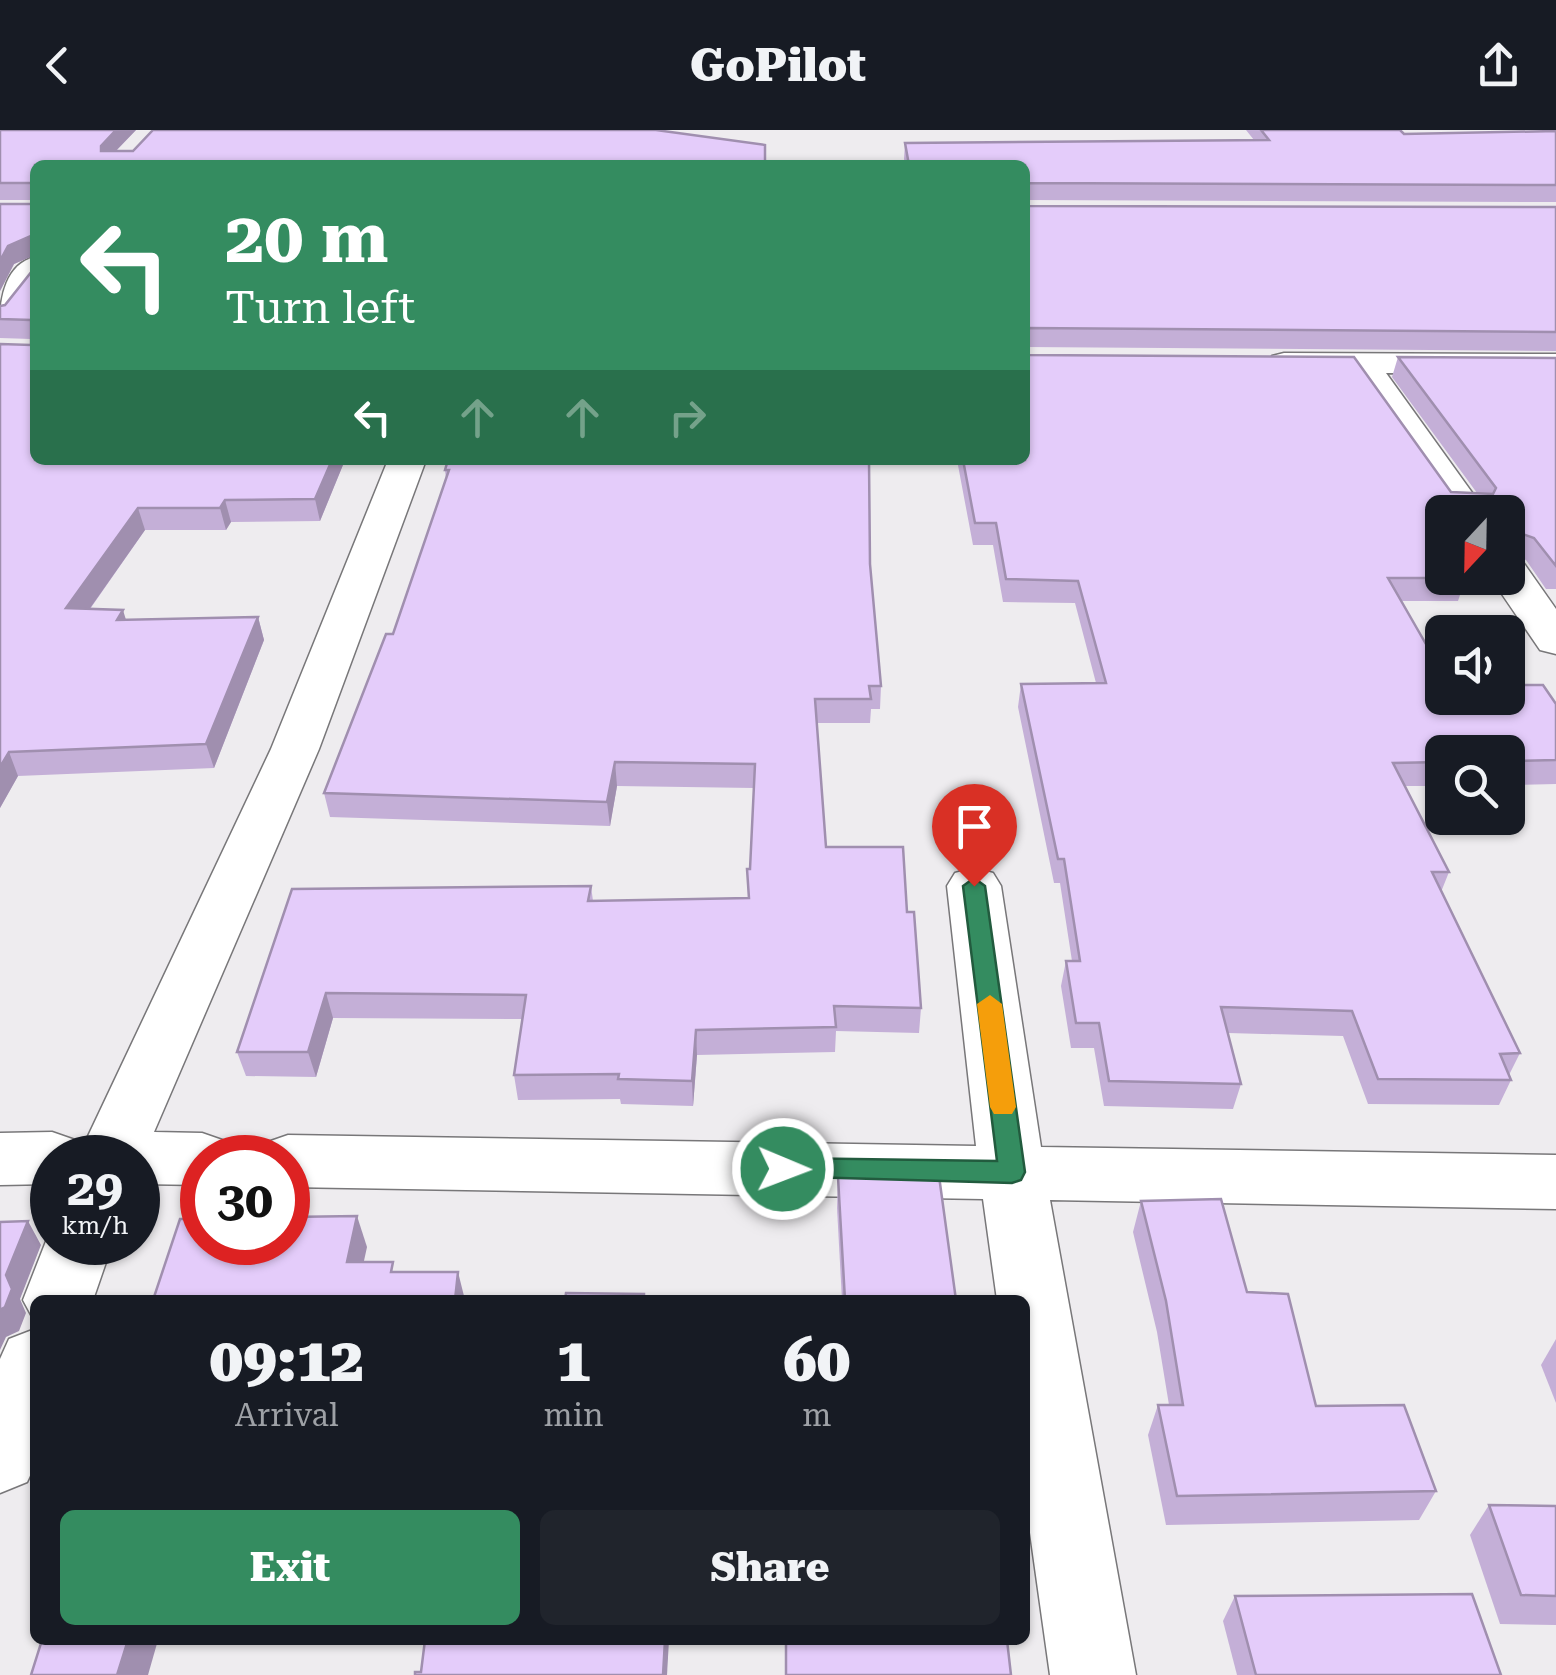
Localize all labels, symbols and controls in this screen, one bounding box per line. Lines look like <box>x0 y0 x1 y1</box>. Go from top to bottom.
icon: back <box>30 38 85 93</box>
icon: share <box>1471 38 1526 93</box>
text: GoPilot <box>690 39 866 92</box>
text: 20 m <box>225 197 389 279</box>
icon: left <box>60 200 190 330</box>
text: Turn left <box>225 281 415 334</box>
icon: left <box>345 390 400 445</box>
icon: ahead <box>450 390 505 445</box>
icon: ahead <box>555 390 610 445</box>
icon: right <box>660 390 715 445</box>
north arrow <box>1425 495 1525 595</box>
map controls <box>1425 495 1525 835</box>
button: sound <box>1425 615 1525 715</box>
button: search <box>1425 735 1525 835</box>
pin <box>932 784 1017 887</box>
icon: arrive <box>947 799 1002 854</box>
position arrow <box>731 1117 835 1221</box>
speed limit sign: 30 <box>180 1135 310 1265</box>
text: 29 <box>67 1159 123 1217</box>
text: km/h <box>62 1211 128 1240</box>
text: 09:12 <box>210 1325 364 1396</box>
text: 1 <box>557 1325 590 1396</box>
text: 60 <box>783 1325 850 1396</box>
text: Arrival <box>235 1396 339 1434</box>
text: min <box>544 1396 604 1434</box>
text: m <box>802 1396 831 1434</box>
button: Exit <box>60 1510 520 1625</box>
button: Share <box>540 1510 1000 1625</box>

